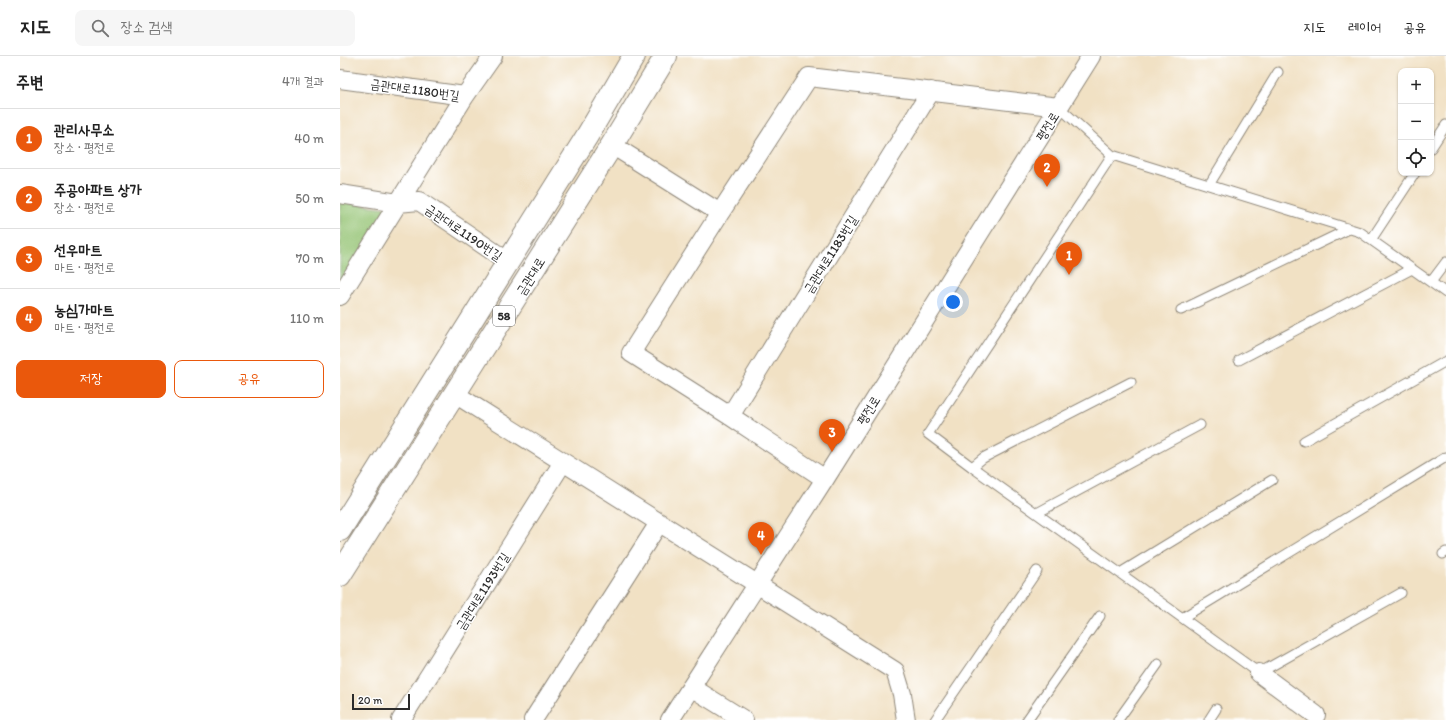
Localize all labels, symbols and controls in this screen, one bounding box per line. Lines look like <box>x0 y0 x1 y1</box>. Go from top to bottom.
search box <box>75 10 355 46</box>
text: 지도 <box>20 15 51 38</box>
icon: search <box>89 17 111 39</box>
text: 장소 검색 <box>121 18 172 36</box>
text: 지도 <box>1303 19 1326 36</box>
text: 레이어 <box>1348 19 1381 36</box>
text: 공유 <box>1403 19 1426 36</box>
map controls <box>1398 68 1434 176</box>
button: + <box>1398 68 1434 104</box>
text: 주변 <box>16 72 43 92</box>
text: 4개 결과 <box>282 74 324 89</box>
street label: 금관대로1180번길 <box>369 76 461 103</box>
button: − <box>1398 104 1434 140</box>
street label: 평전로 <box>1033 109 1062 144</box>
text: 관리사무소 <box>54 121 114 139</box>
text: 1 <box>26 131 32 146</box>
text: 40 m <box>294 131 324 146</box>
text: 장소 · 평전로 <box>54 140 115 155</box>
button: locate <box>1398 140 1434 176</box>
pin: 2 <box>1034 154 1060 187</box>
text: 주공아파트 상가 <box>54 181 142 199</box>
text: 2 <box>26 191 32 206</box>
text: 50 m <box>295 191 324 206</box>
text: 장소 · 평전로 <box>54 200 115 215</box>
street label: 금관대로1190번길 <box>422 201 505 264</box>
street label: 금관대로1183번길 <box>800 213 860 296</box>
text: 선우마트 <box>54 241 102 259</box>
pin: 1 <box>1056 242 1082 275</box>
text: 3 <box>25 251 33 266</box>
text: 70 m <box>296 251 324 266</box>
street label: 금관대로 <box>513 255 548 298</box>
text: 마트 · 평전로 <box>54 260 115 275</box>
your location <box>943 292 963 312</box>
text: 농심가마트 <box>54 301 114 319</box>
road number: 58 <box>493 306 515 326</box>
text: 4 <box>25 311 33 326</box>
text: 110 m <box>290 311 324 326</box>
text: 마트 · 평전로 <box>54 320 115 335</box>
button: 저장 <box>16 360 166 398</box>
button: 공유 <box>174 360 324 398</box>
street label: 평전로 <box>854 393 883 428</box>
pin: 3 <box>819 419 845 452</box>
pin: 4 <box>748 522 774 555</box>
street label: 금관대로1193번길 <box>453 550 512 633</box>
scale bar <box>352 692 410 711</box>
text: 20 m <box>358 694 382 707</box>

